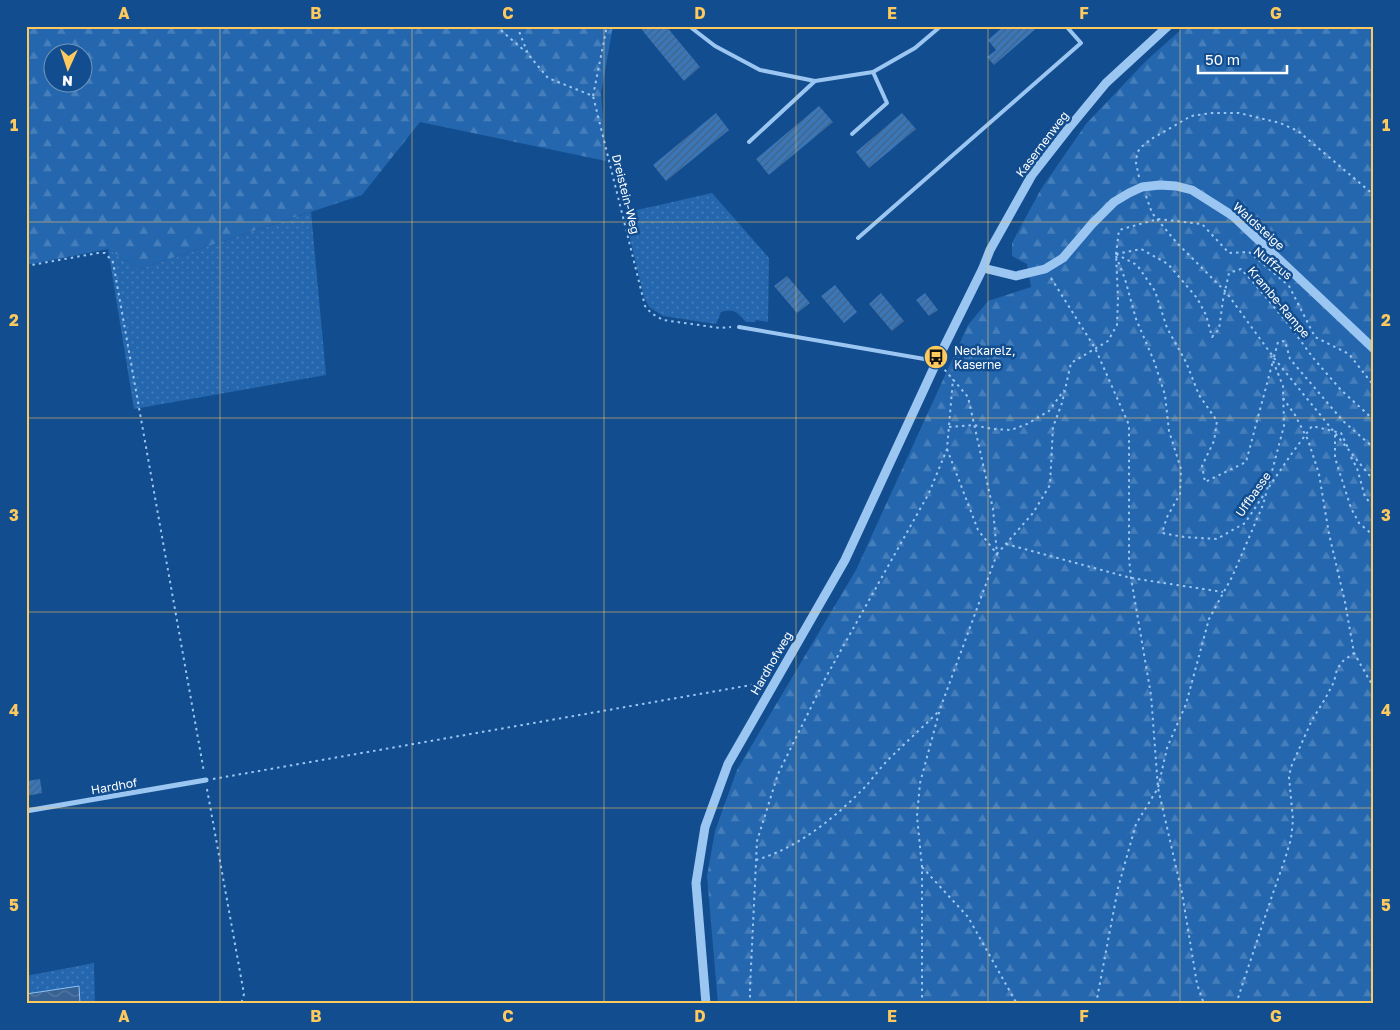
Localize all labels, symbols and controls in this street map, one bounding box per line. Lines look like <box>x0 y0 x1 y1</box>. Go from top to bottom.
text: A <box>118 3 130 23</box>
text: B <box>310 3 322 23</box>
text: C <box>502 3 514 23</box>
text: D <box>694 3 706 23</box>
text: E <box>887 3 897 23</box>
text: F <box>1079 3 1089 23</box>
text: G <box>1270 3 1282 23</box>
north arrow <box>42 42 92 92</box>
scale bar <box>1198 42 1286 74</box>
text: 50 m <box>1205 50 1240 68</box>
text: N <box>62 73 73 90</box>
street label: Kasernenweg <box>1012 108 1072 180</box>
text: 1 <box>10 115 18 135</box>
text: 1 <box>1382 115 1390 135</box>
street label: Dreistein-Weg <box>609 153 643 235</box>
street label: Waldsteige <box>1230 199 1288 253</box>
street label: Nuffzus <box>1251 243 1295 283</box>
street label: Krambe-Rampe <box>1245 263 1313 341</box>
text: 2 <box>9 310 19 330</box>
text: 2 <box>1381 310 1391 330</box>
place label: Neckarelz, Kaserne <box>954 343 1016 372</box>
bus stop icon: Neckarelz, Kaserne <box>923 344 949 370</box>
street label: Uffbasse <box>1232 469 1274 519</box>
text: 3 <box>9 505 19 525</box>
text: 3 <box>1381 505 1391 525</box>
street label: Hardhofweg <box>747 629 795 697</box>
text: 4 <box>9 700 19 720</box>
text: 4 <box>1381 700 1391 720</box>
street label: Hardhof <box>90 774 139 797</box>
text: 5 <box>9 895 19 915</box>
text: 5 <box>1381 895 1391 915</box>
text: A <box>118 1006 130 1026</box>
text: B <box>310 1006 322 1026</box>
text: C <box>502 1006 514 1026</box>
text: D <box>694 1006 706 1026</box>
text: E <box>887 1006 897 1026</box>
text: F <box>1079 1006 1089 1026</box>
text: G <box>1270 1006 1282 1026</box>

